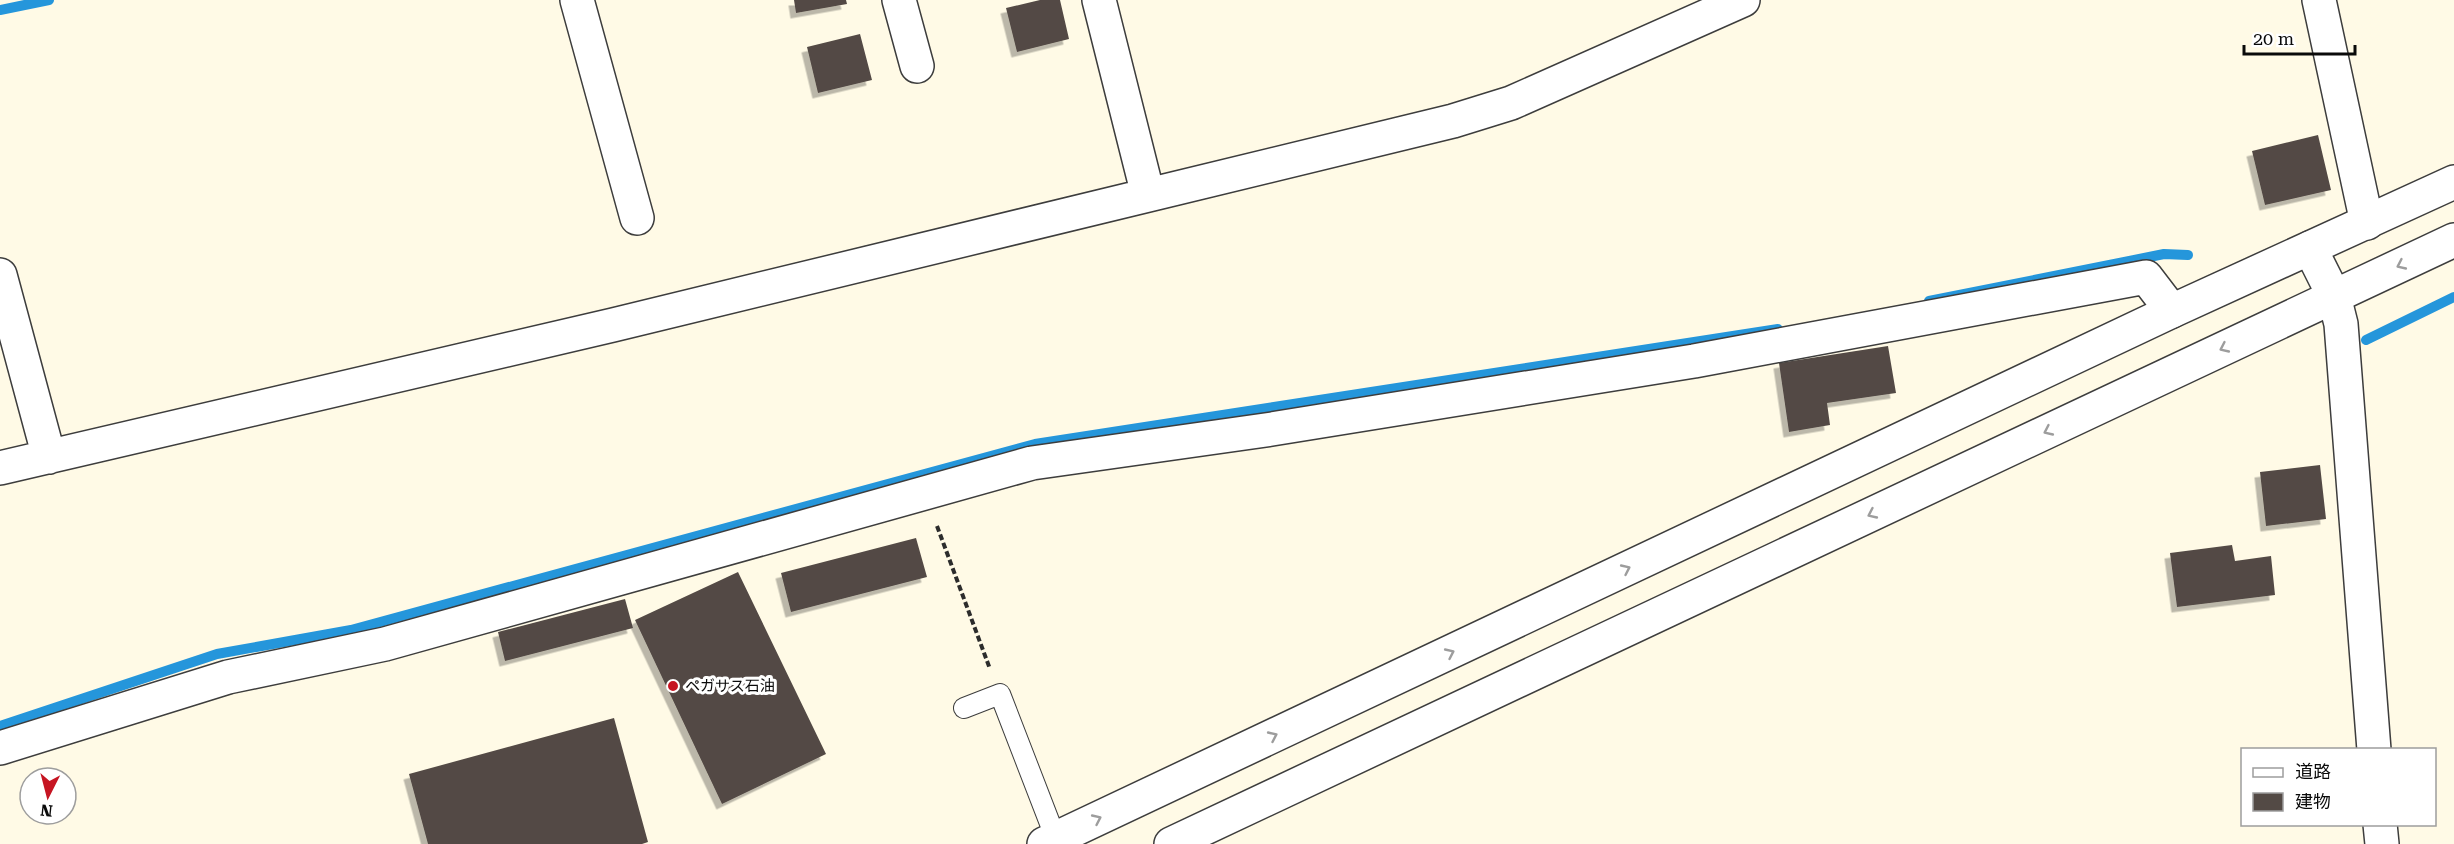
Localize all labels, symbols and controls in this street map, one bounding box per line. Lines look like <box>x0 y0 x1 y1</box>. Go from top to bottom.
scale bar <box>2244 18 2355 56</box>
text: 20 m <box>2253 28 2294 49</box>
one-way arrow <box>2396 257 2407 269</box>
one-way arrow <box>2220 340 2231 352</box>
one-way arrow <box>2044 423 2055 435</box>
one-way arrow <box>1867 506 1878 518</box>
one-way arrow <box>1619 565 1630 577</box>
one-way arrow <box>1443 648 1454 660</box>
place label: ペガサス石油 <box>685 677 775 695</box>
marker: ペガサス石油 <box>666 679 680 693</box>
one-way arrow <box>1267 731 1278 743</box>
legend <box>2241 748 2436 826</box>
text: 道路 <box>2295 761 2331 782</box>
north arrow <box>18 766 78 826</box>
text: 建物 <box>2295 791 2331 812</box>
text: N <box>39 800 54 821</box>
one-way arrow <box>1090 815 1101 827</box>

